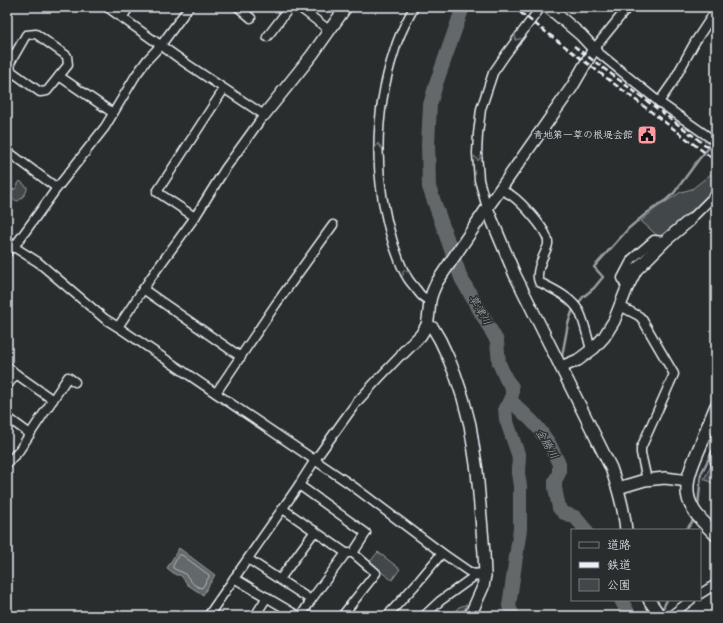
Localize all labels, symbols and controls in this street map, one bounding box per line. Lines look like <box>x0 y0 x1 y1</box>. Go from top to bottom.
one-way arrow <box>515 34 522 41</box>
public building icon: 青地第一草の根堤会館 <box>636 124 658 146</box>
place label: 青地第一草の根堤会館 <box>533 129 633 141</box>
one-way arrow <box>374 143 382 149</box>
one-way arrow <box>473 155 482 161</box>
one-way arrow <box>401 269 409 276</box>
water label: 草津川 <box>466 292 494 328</box>
water label: 金勝川 <box>533 427 561 461</box>
legend <box>571 529 701 601</box>
text: 道路 <box>607 538 631 553</box>
text: 鉄道 <box>607 558 631 573</box>
text: 公園 <box>607 578 631 593</box>

